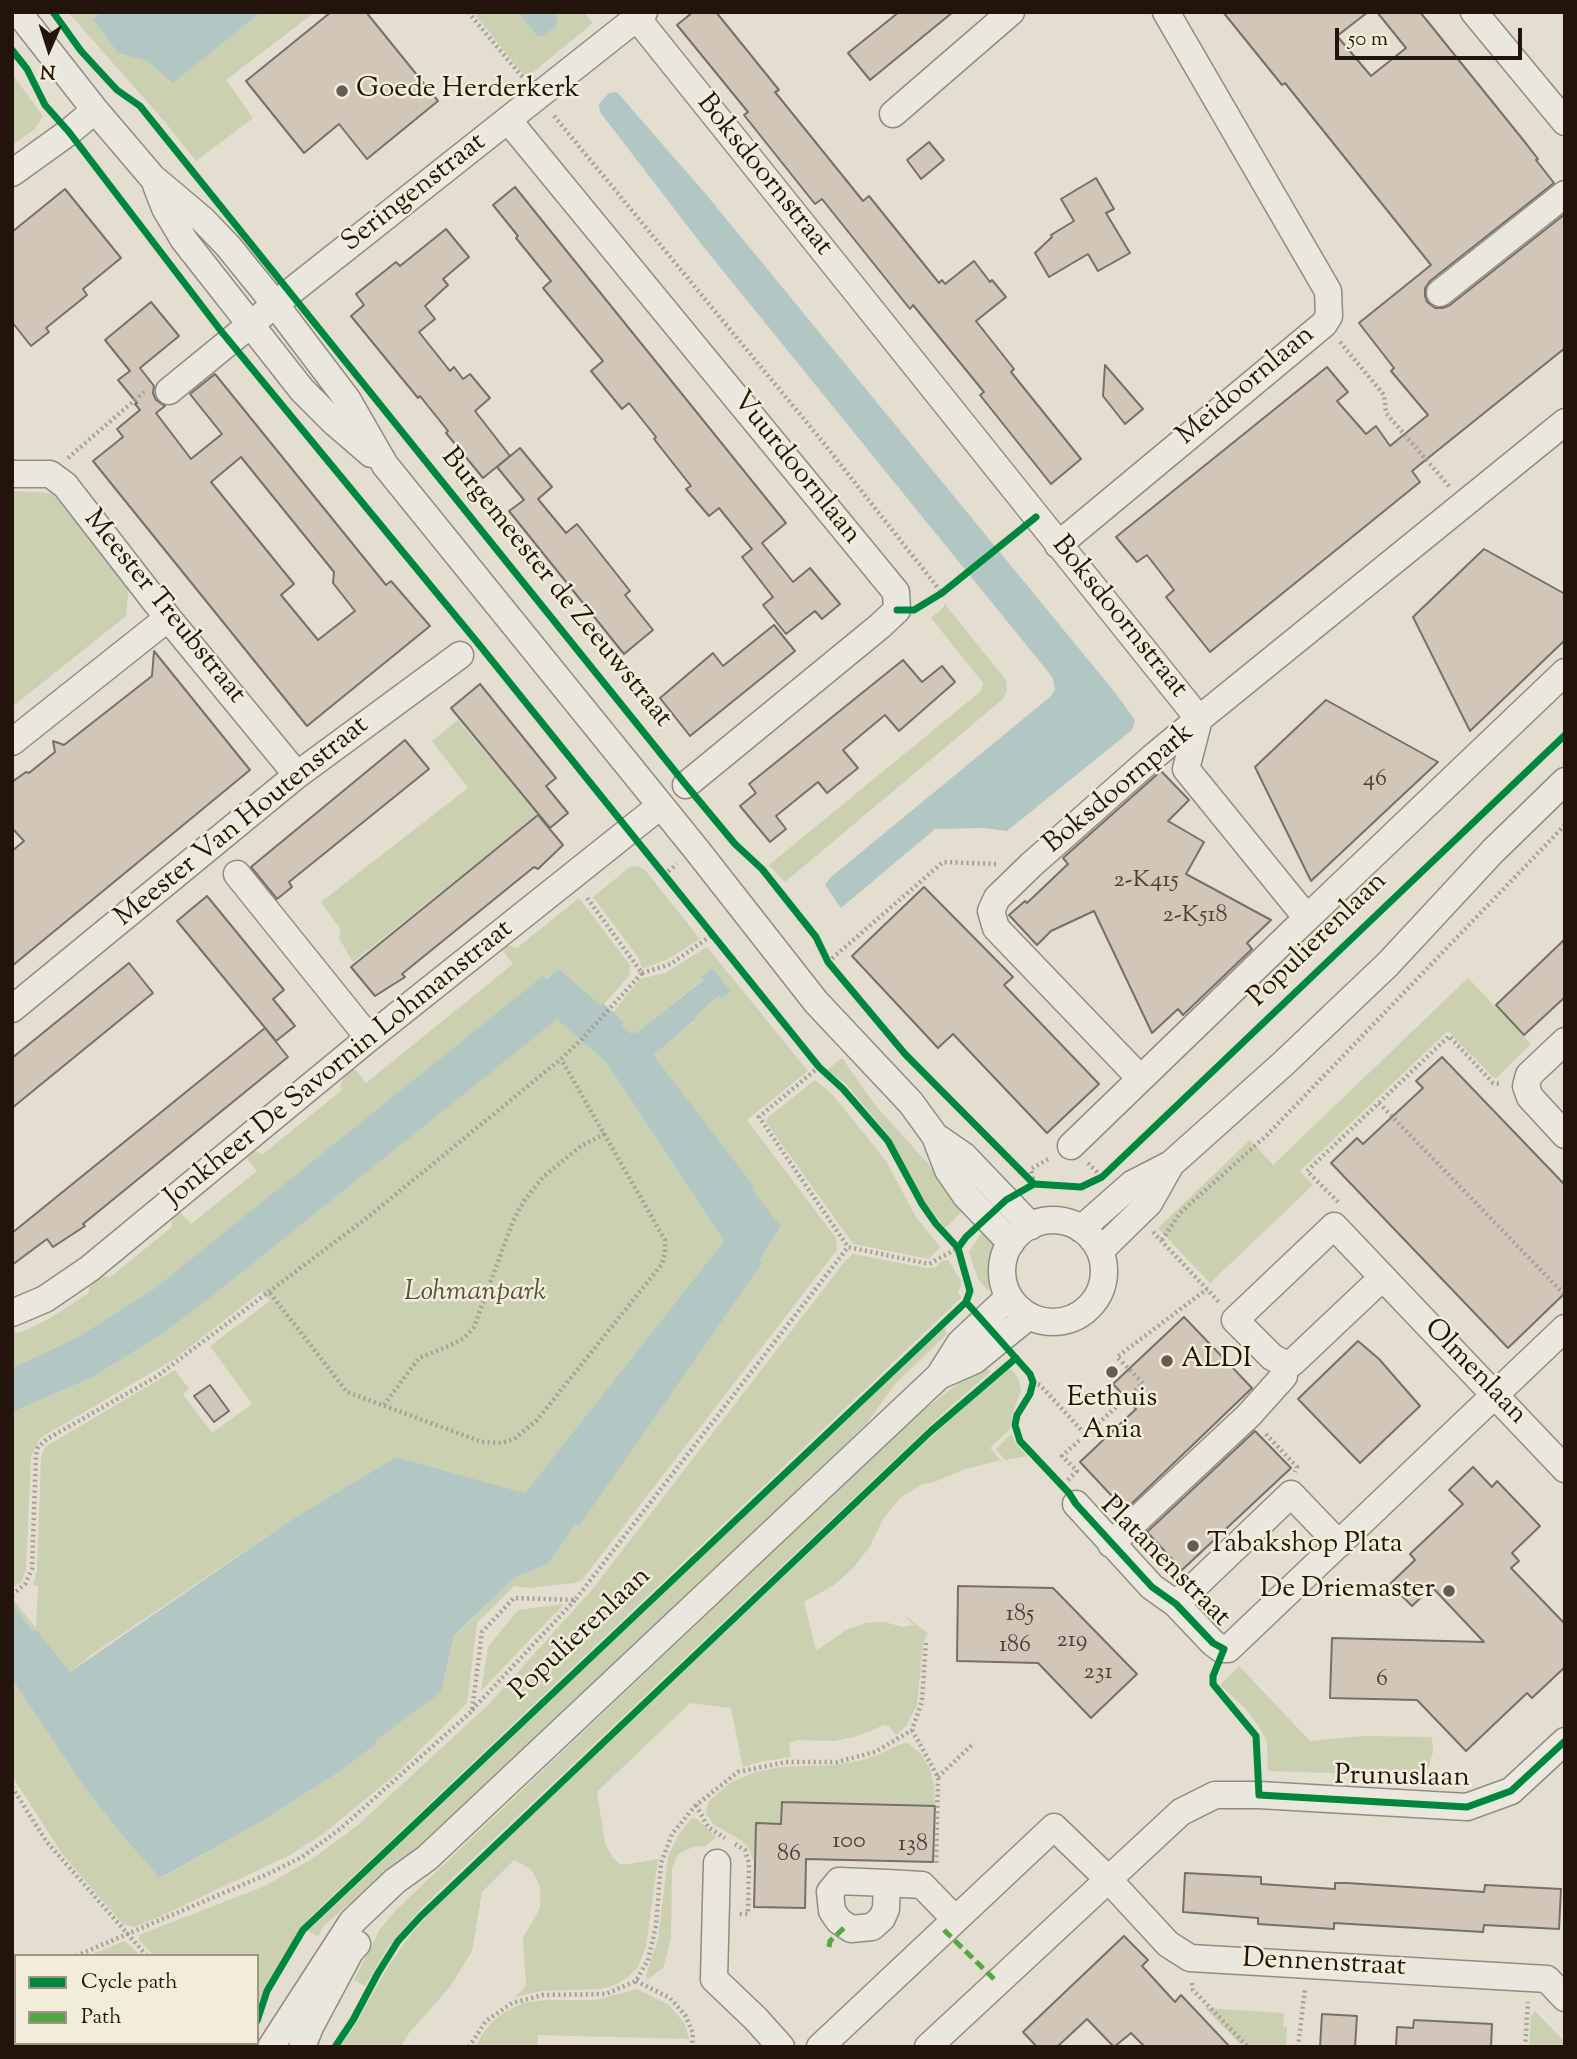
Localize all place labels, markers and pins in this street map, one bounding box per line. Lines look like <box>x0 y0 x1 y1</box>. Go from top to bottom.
place label: Goede Herderkerk <box>356 74 580 108</box>
marker: Goede Herderkerk <box>334 83 350 99</box>
place label: ALDI <box>1181 1344 1252 1378</box>
marker: ALDI <box>1159 1353 1175 1369</box>
marker: Eethuis Ania <box>1104 1364 1120 1380</box>
place label: Eethuis Ania <box>1067 1383 1157 1449</box>
place label: Tabakshop Plata <box>1207 1529 1403 1563</box>
marker: Tabakshop Plata <box>1185 1538 1201 1554</box>
place label: De Driemaster <box>1260 1574 1435 1608</box>
marker: De Driemaster <box>1441 1583 1457 1599</box>

